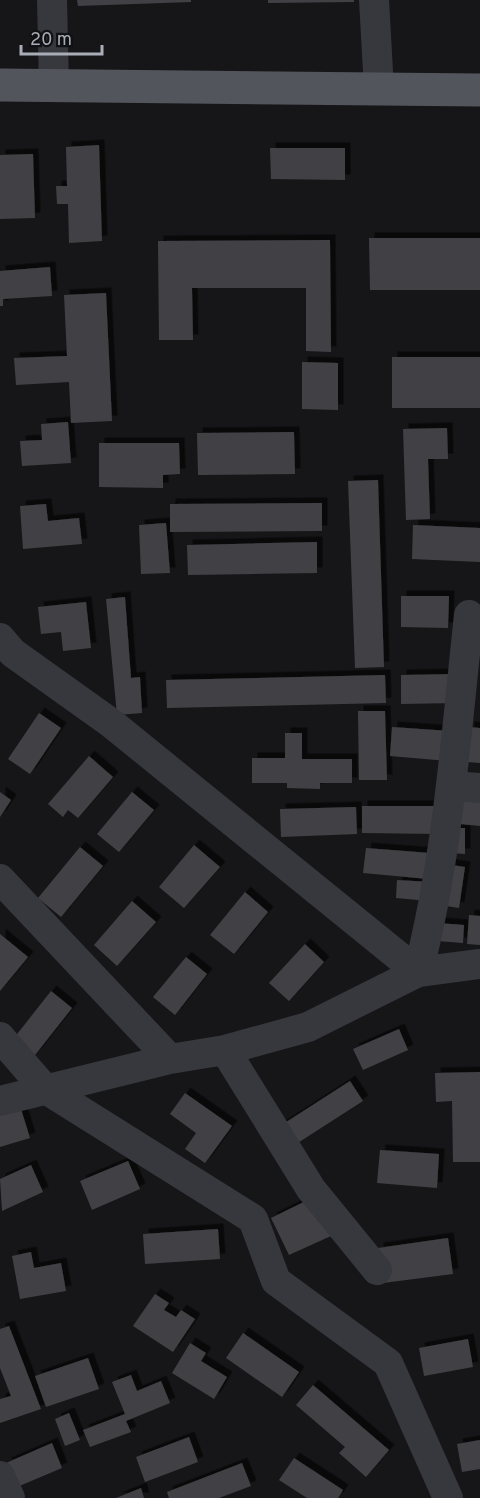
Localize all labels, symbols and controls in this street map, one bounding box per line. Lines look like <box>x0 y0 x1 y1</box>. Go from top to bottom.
scale bar <box>21 18 102 56</box>
text: 20 m <box>30 29 72 52</box>

